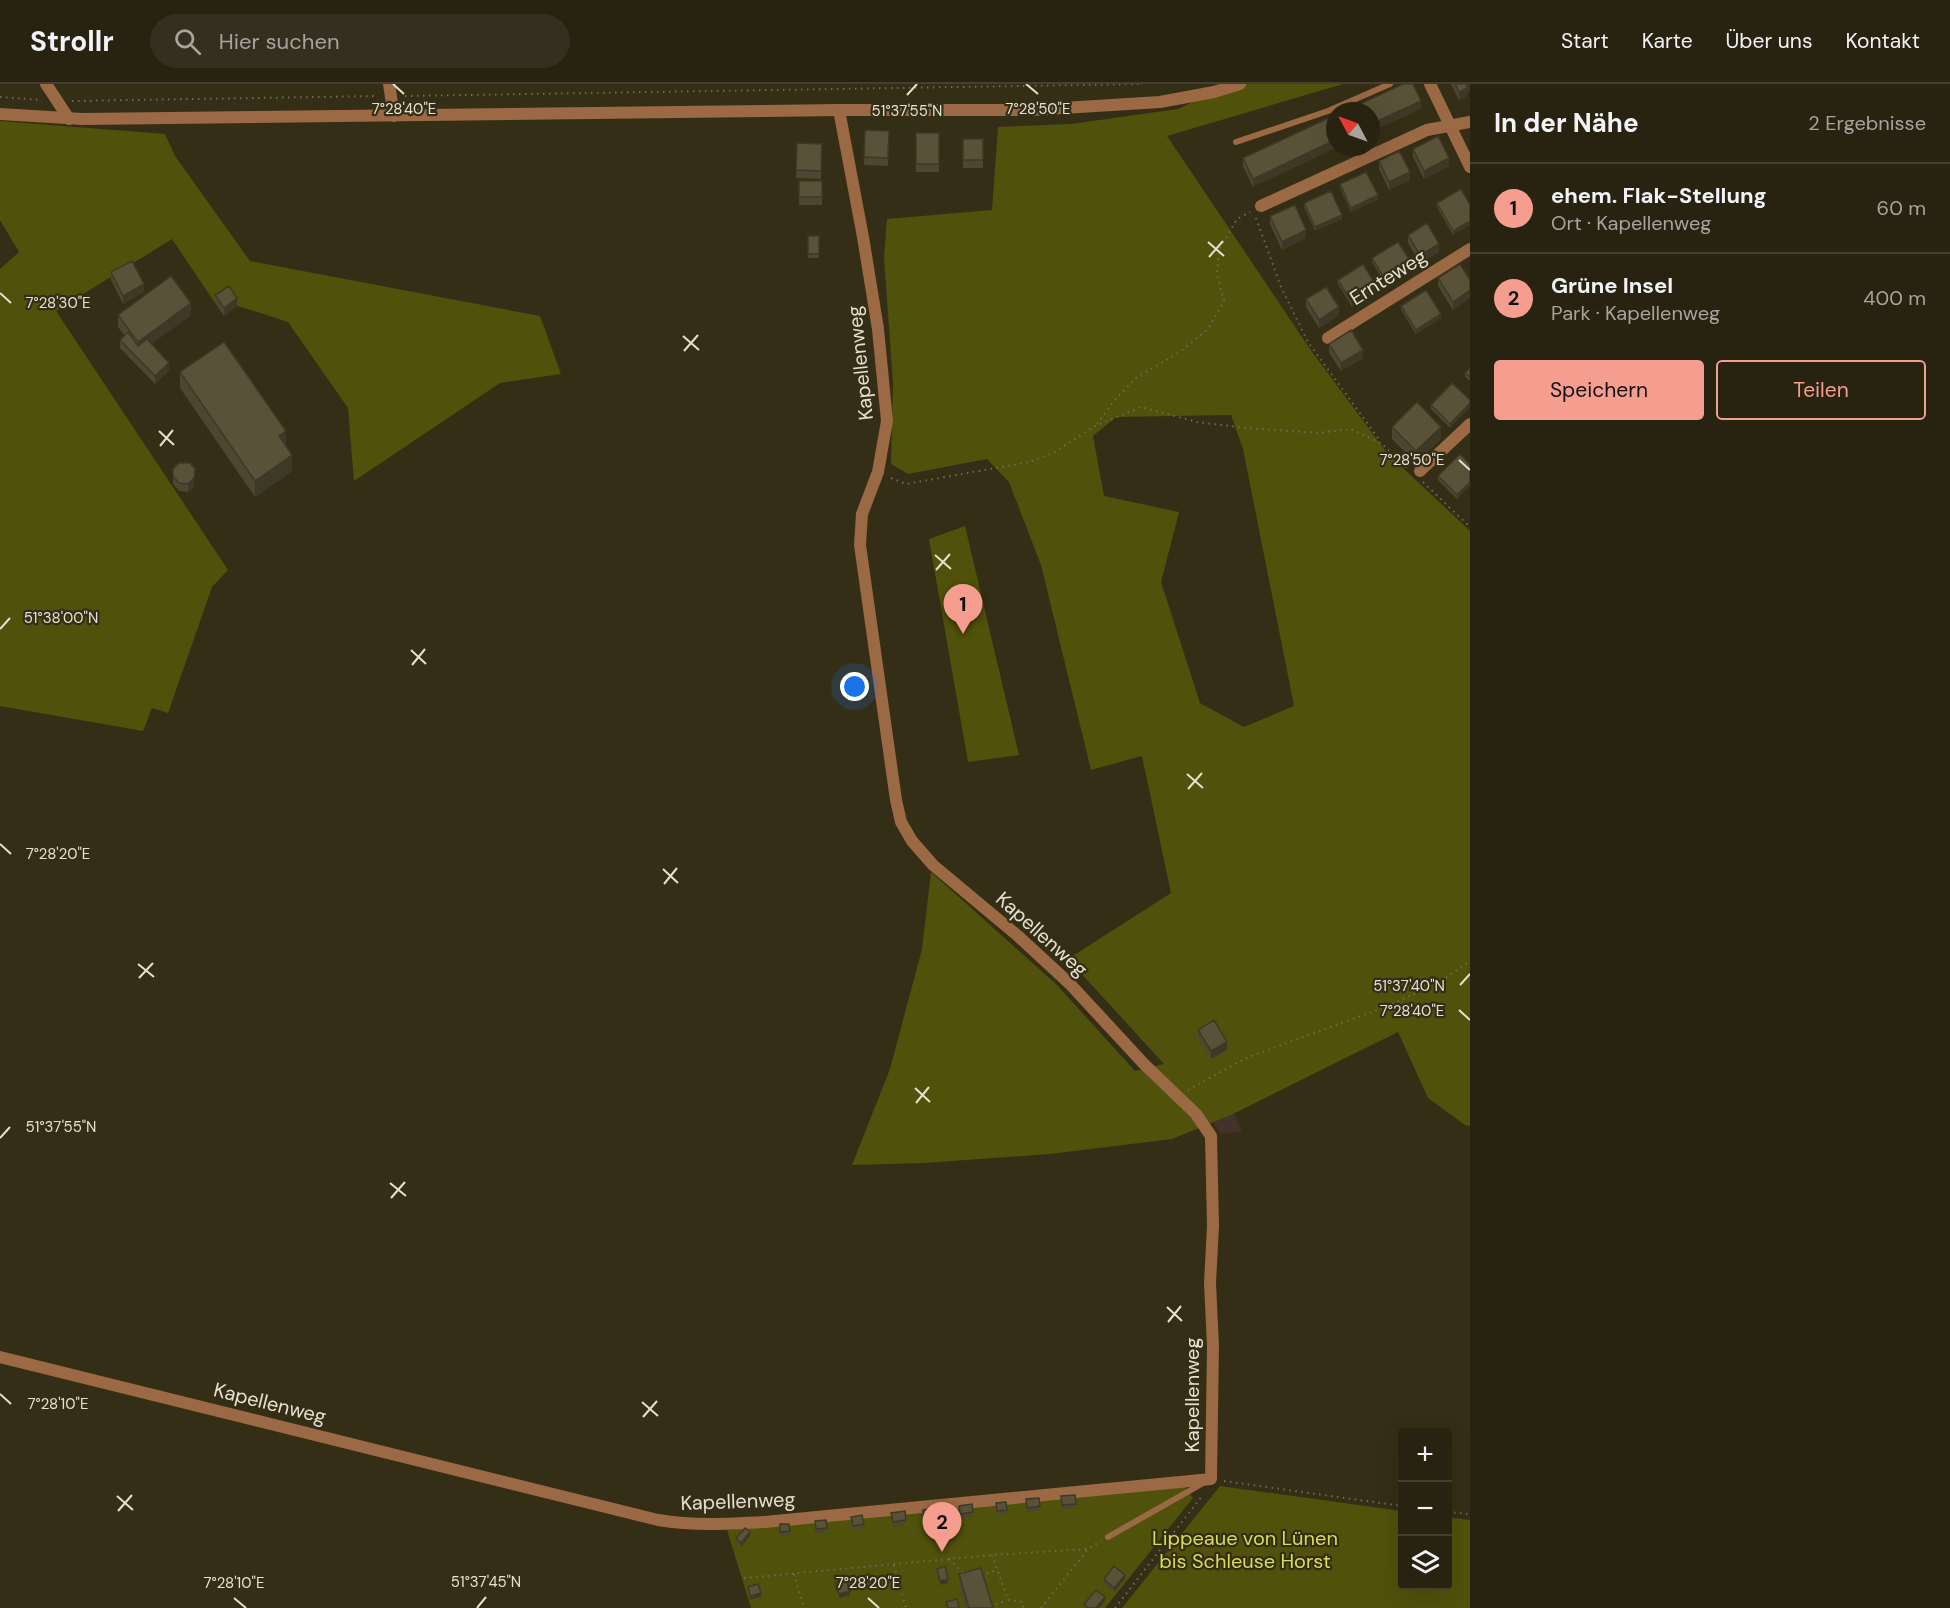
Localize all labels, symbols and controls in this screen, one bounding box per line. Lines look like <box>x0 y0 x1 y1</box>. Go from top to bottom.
search box <box>150 14 570 68</box>
text: Strollr <box>30 23 114 60</box>
icon: search <box>171 25 204 58</box>
text: Hier suchen <box>219 27 340 56</box>
text: Start <box>1561 27 1609 55</box>
text: Karte <box>1642 27 1693 55</box>
text: Über uns <box>1726 27 1812 55</box>
text: Kontakt <box>1845 27 1920 55</box>
text: 7°28'40"E <box>372 99 436 119</box>
text: 7°28'50"E <box>1006 99 1070 119</box>
text: 51°37'55"N <box>872 101 942 121</box>
north arrow <box>1326 102 1380 156</box>
text: In der Nähe <box>1494 106 1639 140</box>
text: 2 Ergebnisse <box>1808 110 1926 136</box>
text: ehem. Flak-Stellung <box>1551 181 1767 210</box>
text: 1 <box>1510 195 1517 221</box>
text: 60 m <box>1877 195 1926 221</box>
text: Ort · Kapellenweg <box>1551 210 1711 236</box>
street label: Ernteweg <box>1345 243 1431 311</box>
text: Grüne Insel <box>1551 271 1673 300</box>
text: 2 <box>1508 285 1519 311</box>
text: 400 m <box>1863 285 1926 311</box>
text: 7°28'30"E <box>25 293 91 313</box>
text: Park · Kapellenweg <box>1551 300 1720 326</box>
street label: Kapellenweg <box>841 304 879 422</box>
button: Speichern <box>1494 360 1704 420</box>
button: Teilen <box>1716 360 1926 420</box>
text: 7°28'50"E <box>1380 450 1444 470</box>
pin: 1 <box>944 584 982 634</box>
text: 51°38'00"N <box>24 608 98 628</box>
your location <box>840 672 869 701</box>
text: 7°28'20"E <box>26 844 90 864</box>
street label: Kapellenweg <box>991 886 1093 982</box>
text: 51°37'40"N <box>1373 976 1445 996</box>
text: 7°28'40"E <box>1380 1001 1444 1021</box>
text: 51°37'55"N <box>26 1117 96 1137</box>
street label: Kapellenweg <box>1179 1337 1205 1453</box>
street label: Kapellenweg <box>211 1376 329 1430</box>
text: 7°28'10"E <box>28 1394 88 1414</box>
map controls <box>1398 1428 1452 1590</box>
button: + <box>1398 1428 1452 1482</box>
button: − <box>1398 1482 1452 1536</box>
street label: Kapellenweg <box>680 1486 796 1516</box>
pin: 2 <box>922 1502 962 1552</box>
park label: Lippeaue von Lünen bis Schleuse Horst <box>1152 1525 1338 1574</box>
button: layers <box>1398 1536 1452 1590</box>
text: 51°37'45"N <box>451 1572 521 1592</box>
text: 7°28'10"E <box>204 1573 264 1593</box>
text: 7°28'20"E <box>836 1573 900 1593</box>

